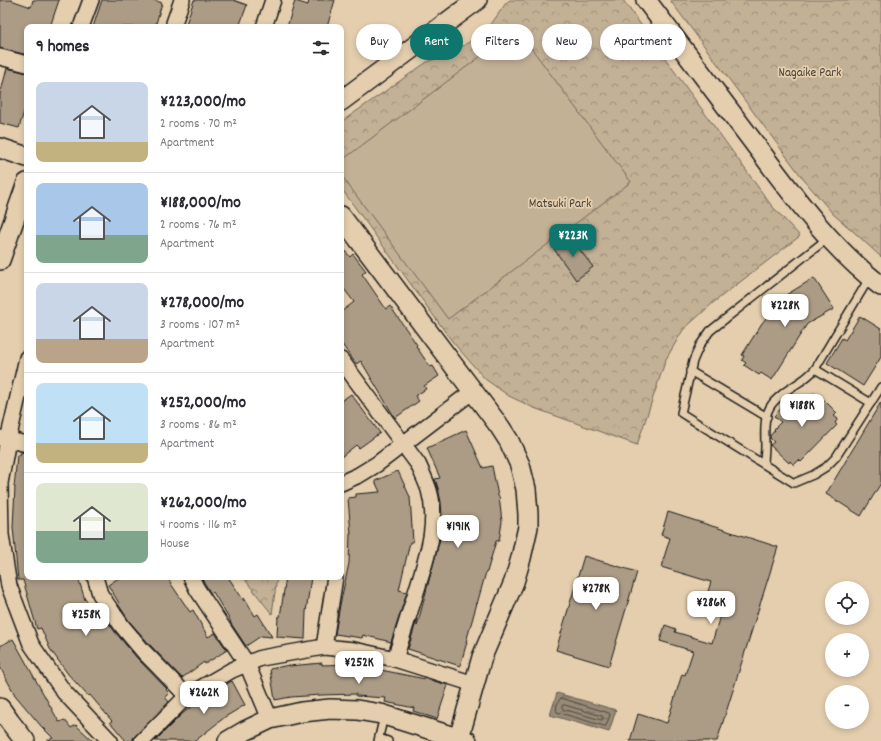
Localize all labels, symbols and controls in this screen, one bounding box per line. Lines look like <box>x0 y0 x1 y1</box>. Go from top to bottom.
chip: Buy <box>356 24 402 60</box>
chip: Rent <box>410 24 463 60</box>
chip: Filters <box>471 24 534 60</box>
chip: New <box>542 24 592 60</box>
chip: Apartment <box>600 24 686 60</box>
text: 9 homes <box>36 36 89 60</box>
icon: filters <box>310 37 332 59</box>
park label: Nagaike Park <box>779 64 841 83</box>
text: ¥223,000/mo <box>160 91 246 115</box>
icon: home <box>68 98 116 146</box>
text: 2 rooms · 70 m² <box>160 115 237 134</box>
text: Apartment <box>160 134 214 153</box>
text: ¥188,000/mo <box>160 192 241 216</box>
park label: Matsuki Park <box>529 195 591 214</box>
icon: home <box>68 199 116 247</box>
text: 2 rooms · 76 m² <box>160 216 236 235</box>
pin: ¥223K <box>545 224 601 258</box>
text: ¥223K <box>558 227 588 246</box>
text: Apartment <box>160 235 214 254</box>
text: ¥278,000/mo <box>160 292 244 316</box>
pin: ¥228K <box>757 294 813 328</box>
text: ¥228K <box>771 297 799 316</box>
icon: home <box>68 299 116 347</box>
text: 3 rooms · 107 m² <box>160 316 240 335</box>
text: Apartment <box>160 335 214 354</box>
text: ¥252,000/mo <box>160 392 246 416</box>
pin: ¥188K <box>774 394 830 428</box>
text: ¥188K <box>789 397 815 416</box>
icon: home <box>68 399 116 447</box>
text: 3 rooms · 86 m² <box>160 416 237 435</box>
text: Apartment <box>160 435 214 454</box>
text: ¥262,000/mo <box>160 492 247 516</box>
icon: home <box>68 499 116 547</box>
pin: ¥191K <box>430 515 486 549</box>
text: 4 rooms · 116 m² <box>160 516 237 535</box>
text: ¥191K <box>446 518 470 537</box>
text: House <box>160 535 189 554</box>
pin: ¥278K <box>568 577 624 611</box>
text: ¥278K <box>582 580 610 599</box>
map controls <box>825 581 869 729</box>
button: locate <box>825 581 869 625</box>
pin: ¥286K <box>683 591 739 625</box>
text: ¥286K <box>696 594 726 613</box>
pin: ¥258K <box>58 603 114 637</box>
text: ¥258K <box>71 606 101 625</box>
button: + <box>825 633 869 677</box>
pin: ¥252K <box>331 651 387 685</box>
text: ¥252K <box>344 654 374 673</box>
pin: ¥262K <box>176 681 232 715</box>
text: ¥262K <box>189 684 219 703</box>
button: − <box>825 685 869 729</box>

